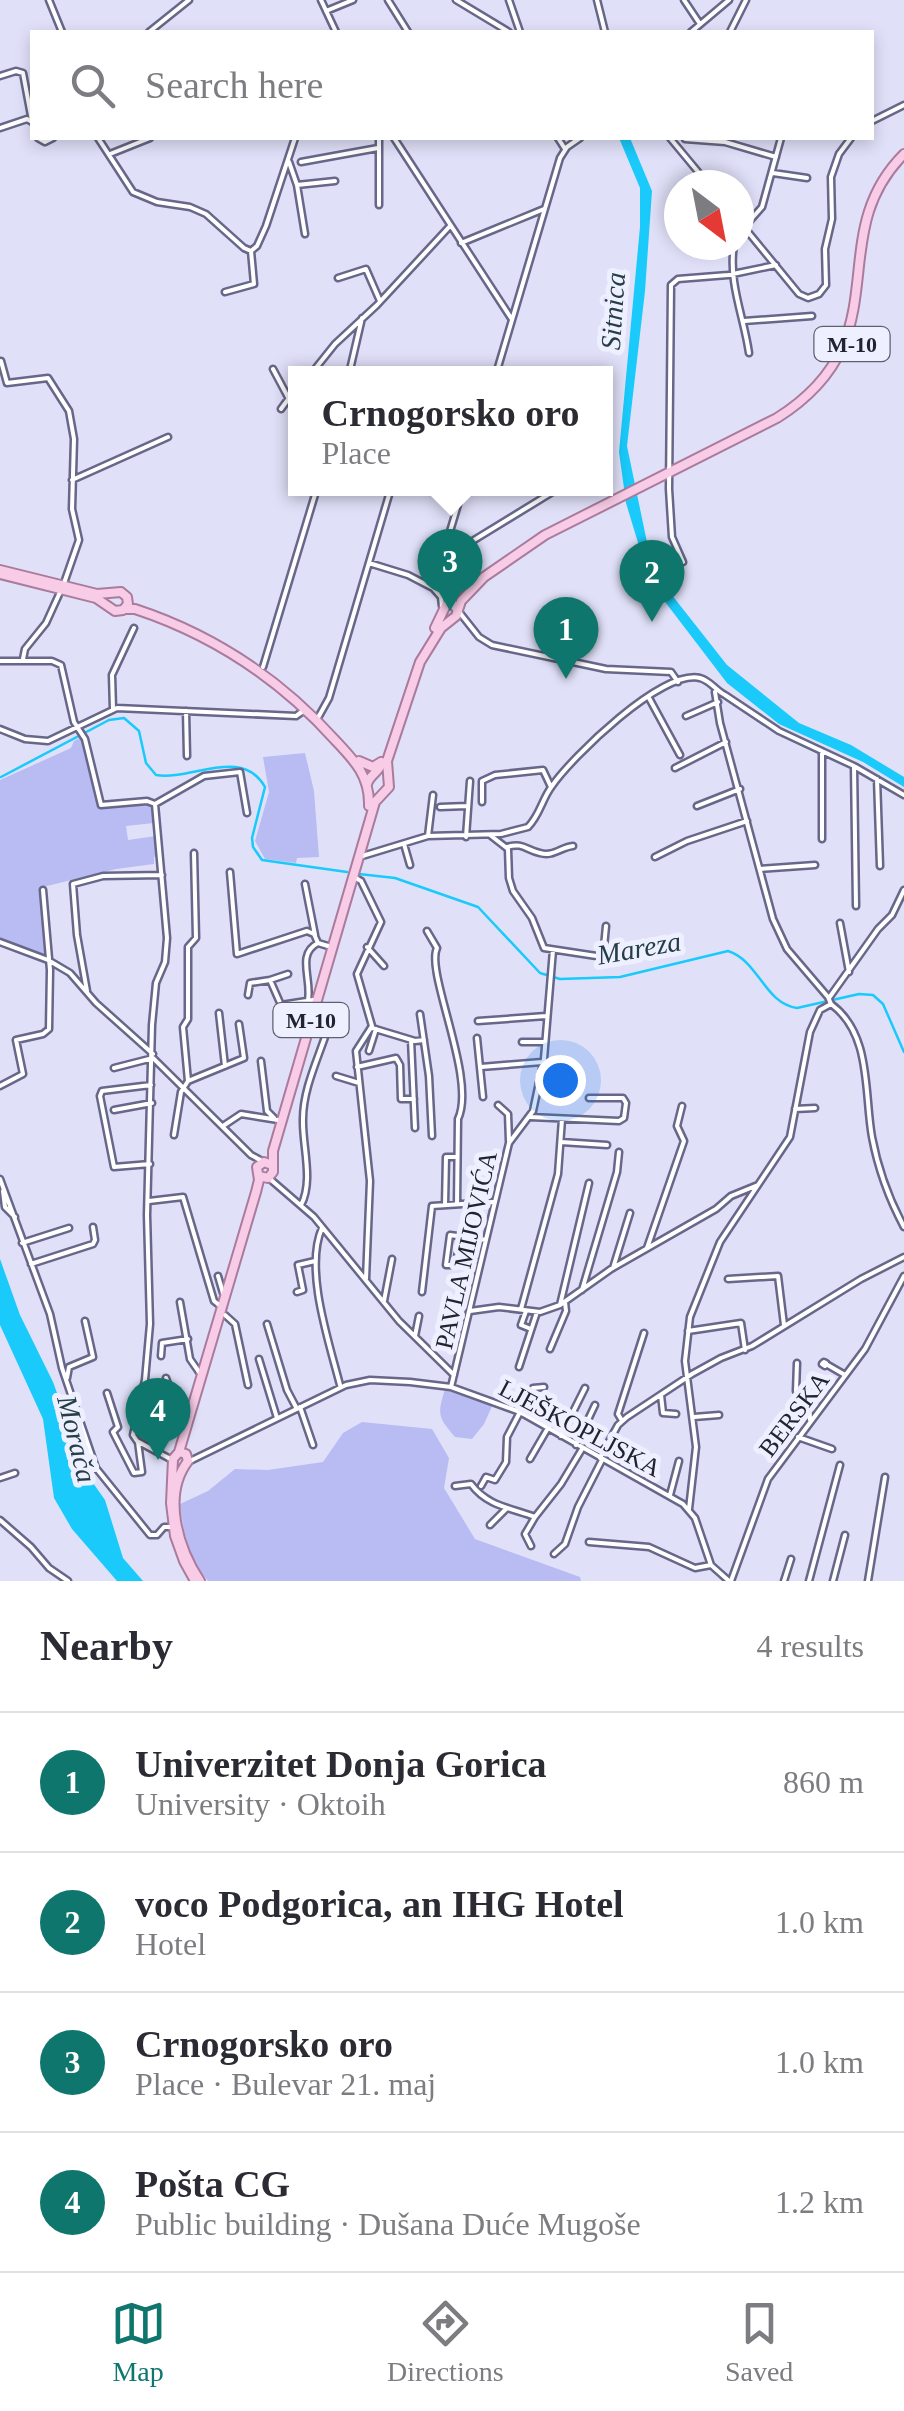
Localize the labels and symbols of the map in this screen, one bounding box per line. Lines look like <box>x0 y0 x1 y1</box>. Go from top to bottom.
north arrow <box>664 170 754 260</box>
water label: Sitnica <box>595 271 631 351</box>
road number: M-10 <box>814 327 890 361</box>
pin: 3 <box>418 528 482 611</box>
pin: 2 <box>620 540 684 622</box>
pin: 1 <box>534 596 598 679</box>
water label: Mareza <box>594 925 683 971</box>
road number: M-10 <box>274 1003 348 1037</box>
your location <box>535 1055 586 1106</box>
street label: PAVLA MIJOVIĆA <box>430 1148 502 1352</box>
street label: BERSKA <box>754 1366 834 1462</box>
street label: LJEŠKOPLJSKA <box>495 1373 666 1482</box>
pin: 4 <box>126 1378 190 1460</box>
water label: Morača <box>51 1391 103 1486</box>

